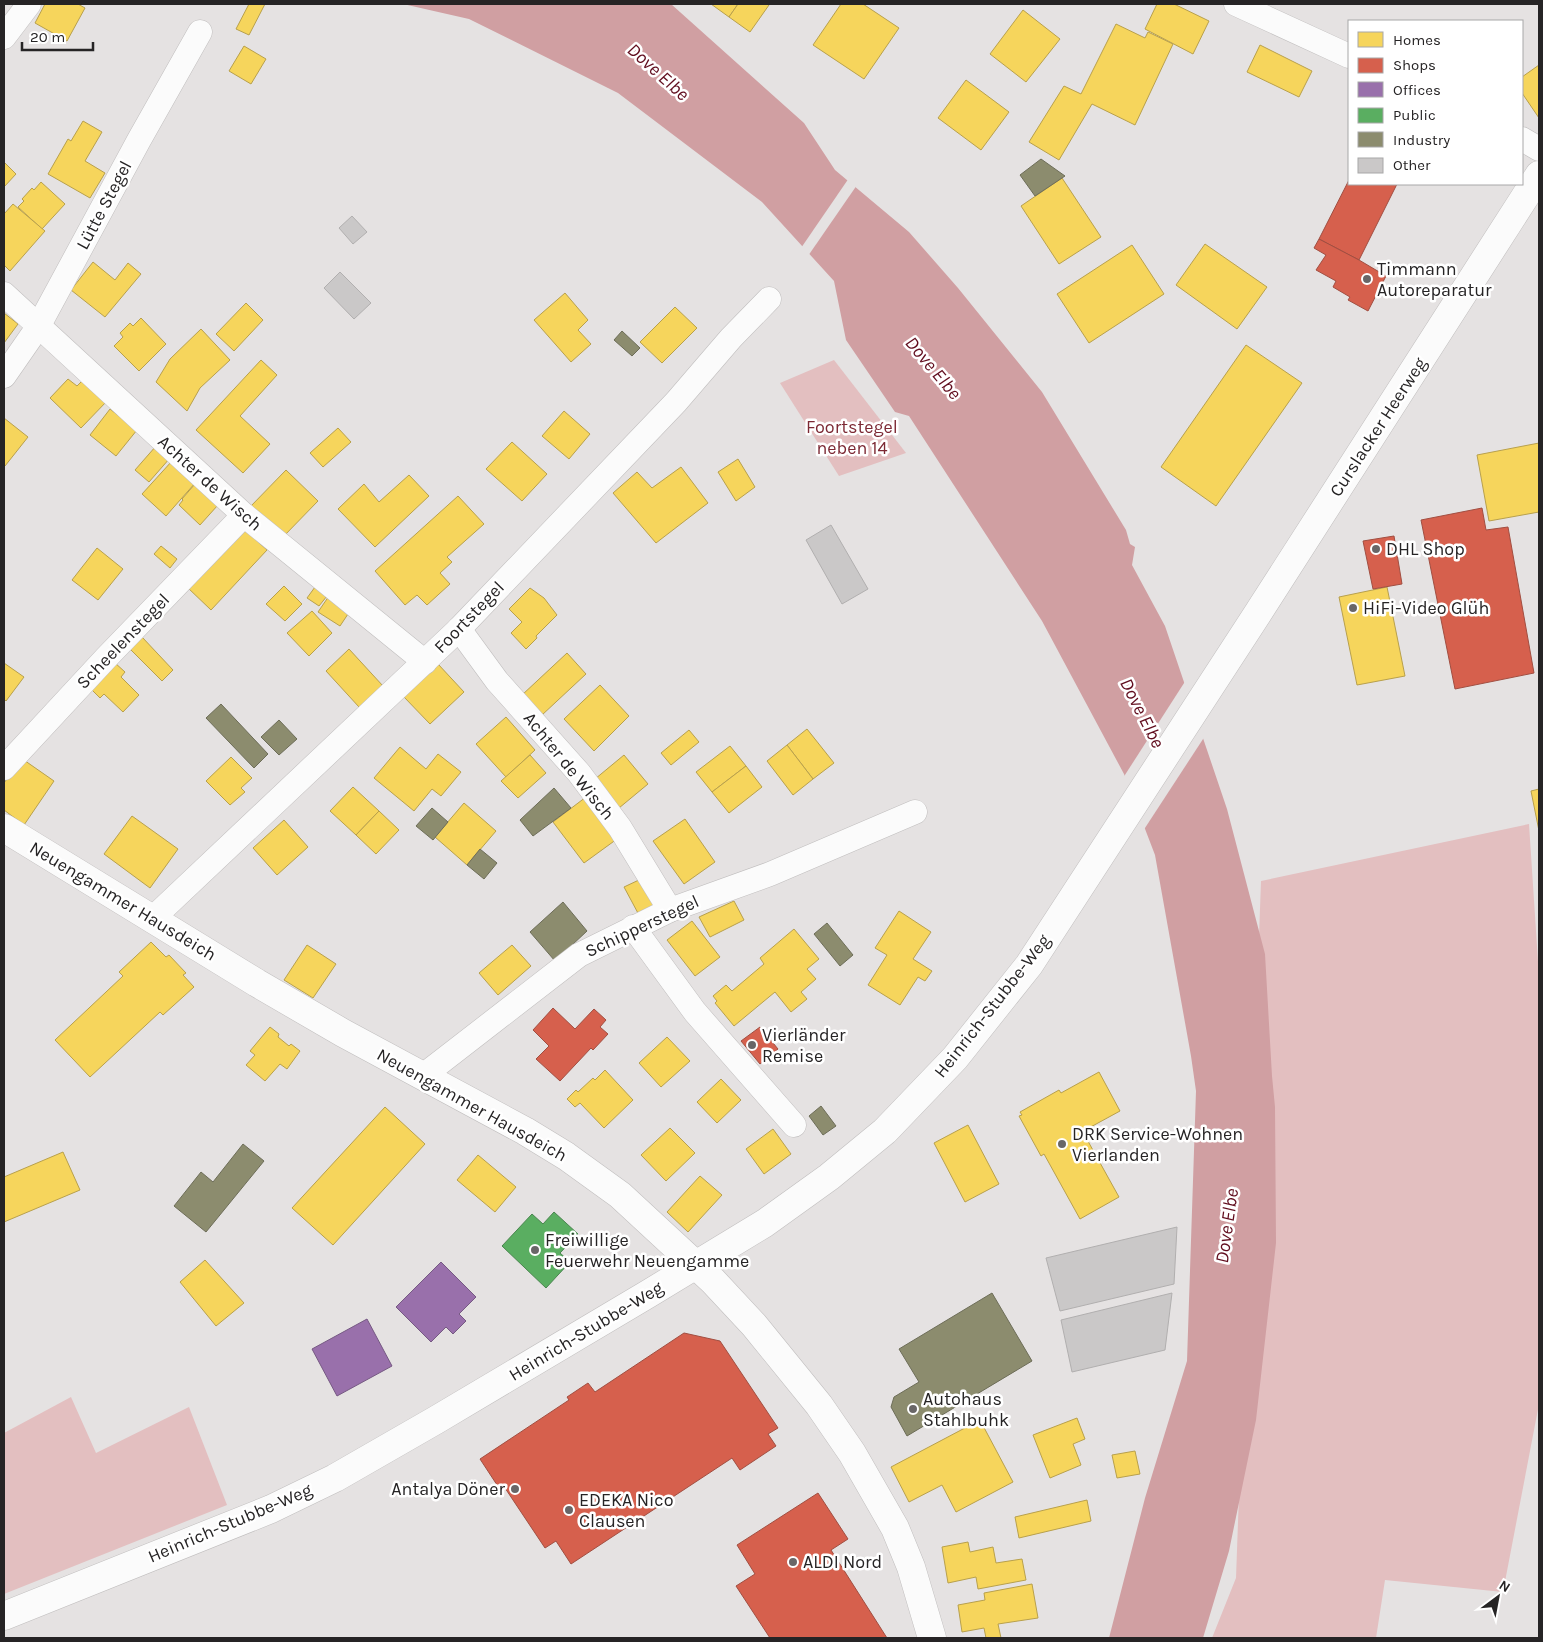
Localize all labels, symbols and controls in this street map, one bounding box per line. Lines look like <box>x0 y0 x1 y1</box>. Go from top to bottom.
scale bar <box>22 20 94 52</box>
legend <box>1348 20 1523 185</box>
text: 20 m <box>30 28 65 46</box>
text: Homes <box>1393 31 1441 49</box>
water label: Dove Elbe <box>623 39 693 105</box>
text: Shops <box>1393 56 1436 74</box>
text: Offices <box>1393 81 1441 99</box>
text: Public <box>1393 106 1436 124</box>
text: Industry <box>1393 131 1450 149</box>
text: Other <box>1393 156 1431 174</box>
street label: Lütte Stegel <box>71 157 137 253</box>
place label: Timmann Autoreparatur <box>1377 258 1492 301</box>
marker: Timmann Autoreparatur <box>1361 273 1373 285</box>
water label: Dove Elbe <box>900 332 966 404</box>
street label: Curslacker Heerweg <box>1325 353 1431 501</box>
park label: Foortstegel neben 14 <box>806 416 898 459</box>
street label: Achter de Wisch <box>153 430 267 536</box>
place label: DHL Shop <box>1386 538 1465 560</box>
marker: DHL Shop <box>1370 543 1382 555</box>
street label: Foortstegel <box>429 576 509 658</box>
street label: Scheelenstegel <box>72 589 174 693</box>
place label: HiFi-Video Glüh <box>1363 597 1489 619</box>
marker: HiFi-Video Glüh <box>1347 602 1359 614</box>
water label: Dove Elbe <box>1115 674 1169 752</box>
street label: Achter de Wisch <box>519 708 619 824</box>
street label: Neuengammer Hausdeich <box>26 836 220 966</box>
street label: Schipperstegel <box>582 890 702 962</box>
street label: Heinrich-Stubbe-Weg <box>929 930 1055 1082</box>
place label: Vierländer Remise <box>762 1024 846 1067</box>
marker: Vierländer Remise <box>746 1039 758 1051</box>
street label: Neuengammer Hausdeich <box>373 1043 571 1167</box>
place label: DRK Service-Wohnen Vierlanden <box>1072 1123 1243 1166</box>
marker: DRK Service-Wohnen Vierlanden <box>1056 1138 1068 1150</box>
water label: Dove Elbe <box>1211 1187 1243 1265</box>
place label: Freiwillige Feuerwehr Neuengamme <box>545 1229 749 1272</box>
marker: Freiwillige Feuerwehr Neuengamme <box>529 1244 541 1256</box>
street label: Heinrich-Stubbe-Weg <box>505 1276 667 1386</box>
place label: Autohaus Stahlbuhk <box>923 1388 1009 1431</box>
marker: Autohaus Stahlbuhk <box>907 1403 919 1415</box>
street label: Heinrich-Stubbe-Weg <box>145 1478 315 1568</box>
place label: Antalya Döner <box>391 1478 505 1500</box>
marker: Antalya Döner <box>509 1483 521 1495</box>
place label: EDEKA Nico Clausen <box>579 1489 673 1532</box>
marker: EDEKA Nico Clausen <box>563 1504 575 1516</box>
place label: ALDI Nord <box>803 1551 882 1573</box>
marker: ALDI Nord <box>787 1556 799 1568</box>
north arrow <box>1473 1572 1523 1622</box>
text: N <box>1496 1577 1513 1596</box>

